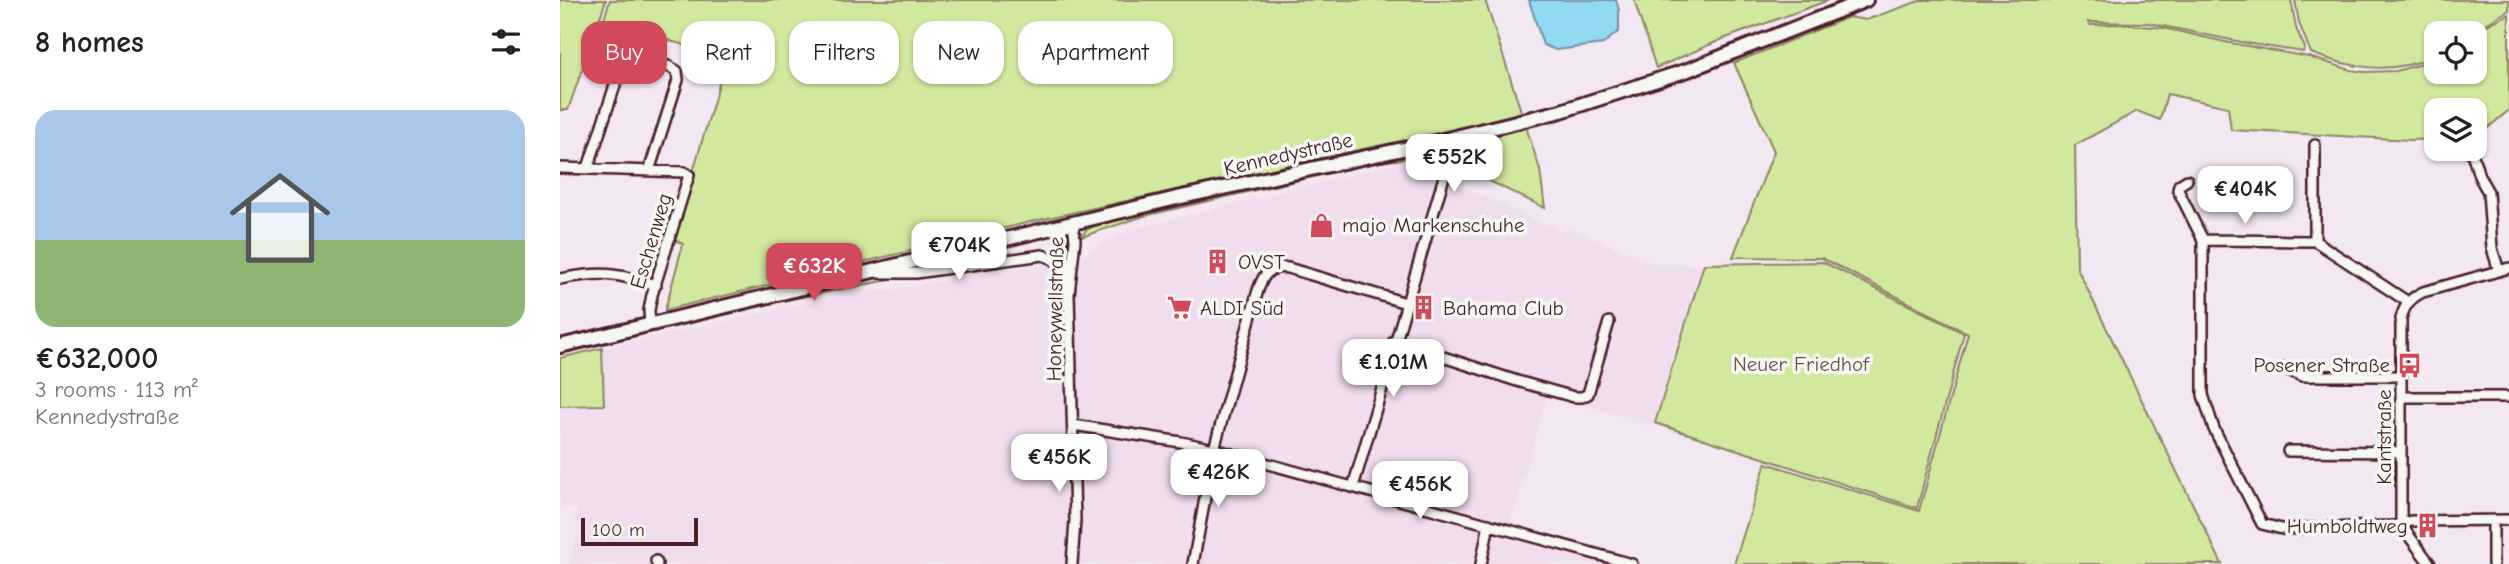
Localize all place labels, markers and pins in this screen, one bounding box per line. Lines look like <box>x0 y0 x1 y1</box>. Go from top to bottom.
pin: €552K <box>1405 134 1503 194</box>
pin: €404K <box>2196 166 2294 226</box>
shop icon: majo Markenschuhe <box>1308 211 1336 239</box>
place label: majo Markenschuhe <box>1342 213 1524 237</box>
pin: €704K <box>910 222 1008 282</box>
pin: €632K <box>765 244 863 303</box>
building icon: OVST <box>1204 248 1232 276</box>
place label: OVST <box>1238 250 1285 274</box>
supermarket icon: ALDI Süd <box>1166 294 1194 322</box>
building icon: Bahama Club <box>1409 294 1437 322</box>
place label: ALDI Süd <box>1200 296 1284 320</box>
place label: Bahama Club <box>1443 296 1564 320</box>
pin: €1.01M <box>1336 340 1450 399</box>
bus stop icon: Posener Straße <box>2396 351 2424 379</box>
place label: Posener Straße <box>2254 353 2390 377</box>
pin: €456K <box>1010 434 1108 494</box>
pin: €426K <box>1169 449 1267 509</box>
pin: €456K <box>1371 462 1469 521</box>
building icon: Humboldtweg <box>2414 512 2442 540</box>
place label: Humboldtweg <box>2287 514 2408 538</box>

